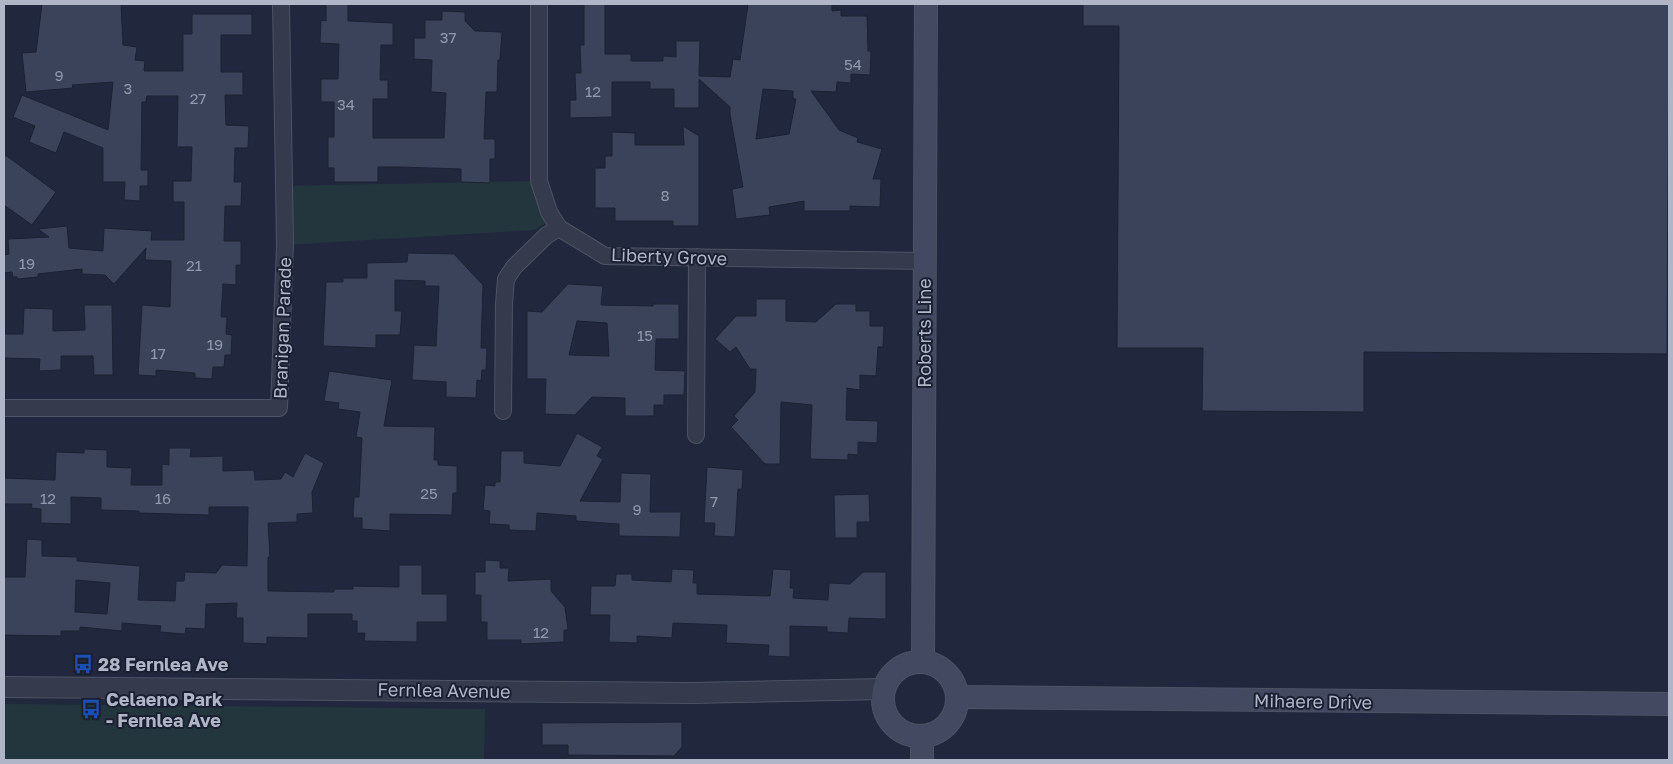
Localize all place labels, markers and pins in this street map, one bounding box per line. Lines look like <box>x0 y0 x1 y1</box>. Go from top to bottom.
bus stop icon: 28 Fernlea Ave <box>72 653 94 675</box>
place label: 28 Fernlea Ave <box>98 653 229 675</box>
place label: Celaeno Park - Fernlea Ave <box>106 688 223 731</box>
bus stop icon: Celaeno Park - Fernlea Ave <box>80 698 102 720</box>

